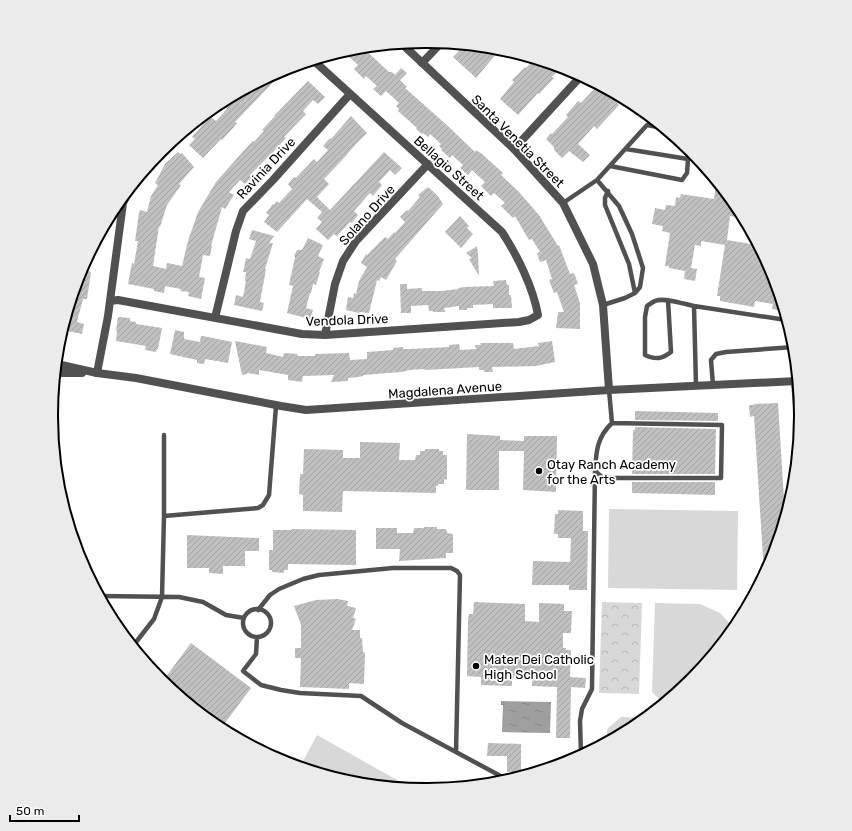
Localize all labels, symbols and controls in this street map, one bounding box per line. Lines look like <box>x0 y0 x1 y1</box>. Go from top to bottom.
street label: Santa Venetia Street <box>469 92 567 190</box>
street label: Bellagio Street <box>410 133 487 204</box>
street label: Ravinia Drive <box>234 134 298 202</box>
street label: Solano Drive <box>336 182 398 248</box>
street label: Vendola Drive <box>305 311 389 329</box>
street label: Magdalena Avenue <box>388 379 502 402</box>
place label: Otay Ranch Academy for the Arts <box>547 457 676 487</box>
marker: Otay Ranch Academy for the Arts <box>534 466 544 476</box>
place label: Mater Dei Catholic High School <box>484 652 594 683</box>
marker: Mater Dei Catholic High School <box>471 661 481 671</box>
scale bar <box>10 797 79 823</box>
text: 50 m <box>16 804 44 818</box>

